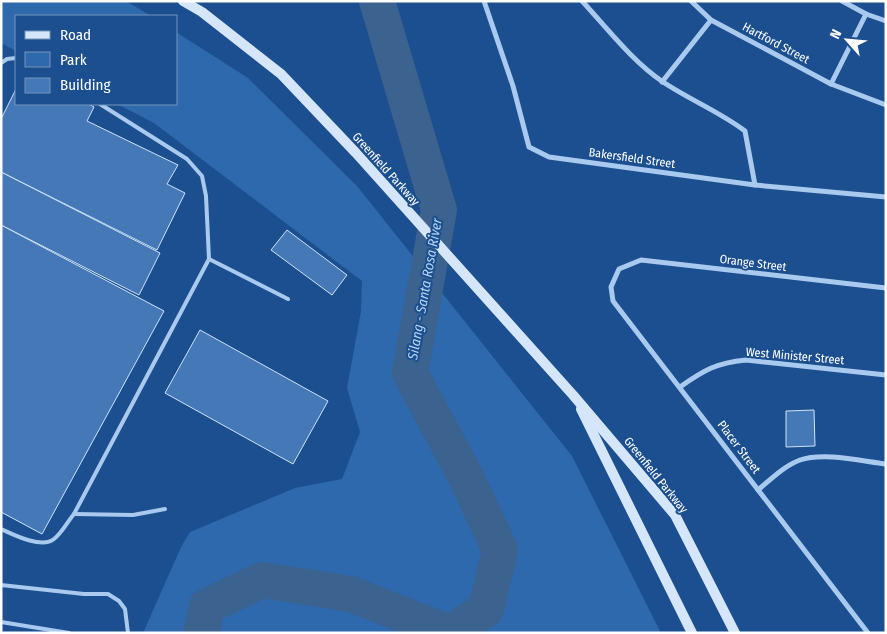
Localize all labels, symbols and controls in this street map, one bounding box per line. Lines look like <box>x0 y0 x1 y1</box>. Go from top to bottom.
legend <box>15 15 178 105</box>
north arrow <box>822 15 872 65</box>
street label: Hartford Street <box>740 20 812 67</box>
text: Road <box>60 26 91 44</box>
text: N <box>826 27 845 42</box>
text: Park <box>60 51 87 69</box>
text: Building <box>60 76 111 94</box>
street label: Greenfield Parkway <box>350 130 423 209</box>
street label: Bakersfield Street <box>588 145 676 171</box>
water label: Silang - Santa Rosa River <box>404 216 446 362</box>
street label: Orange Street <box>719 252 787 274</box>
street label: West Minister Street <box>745 345 845 367</box>
street label: Placer Street <box>715 418 763 476</box>
street label: Greenfield Parkway <box>621 434 691 516</box>

